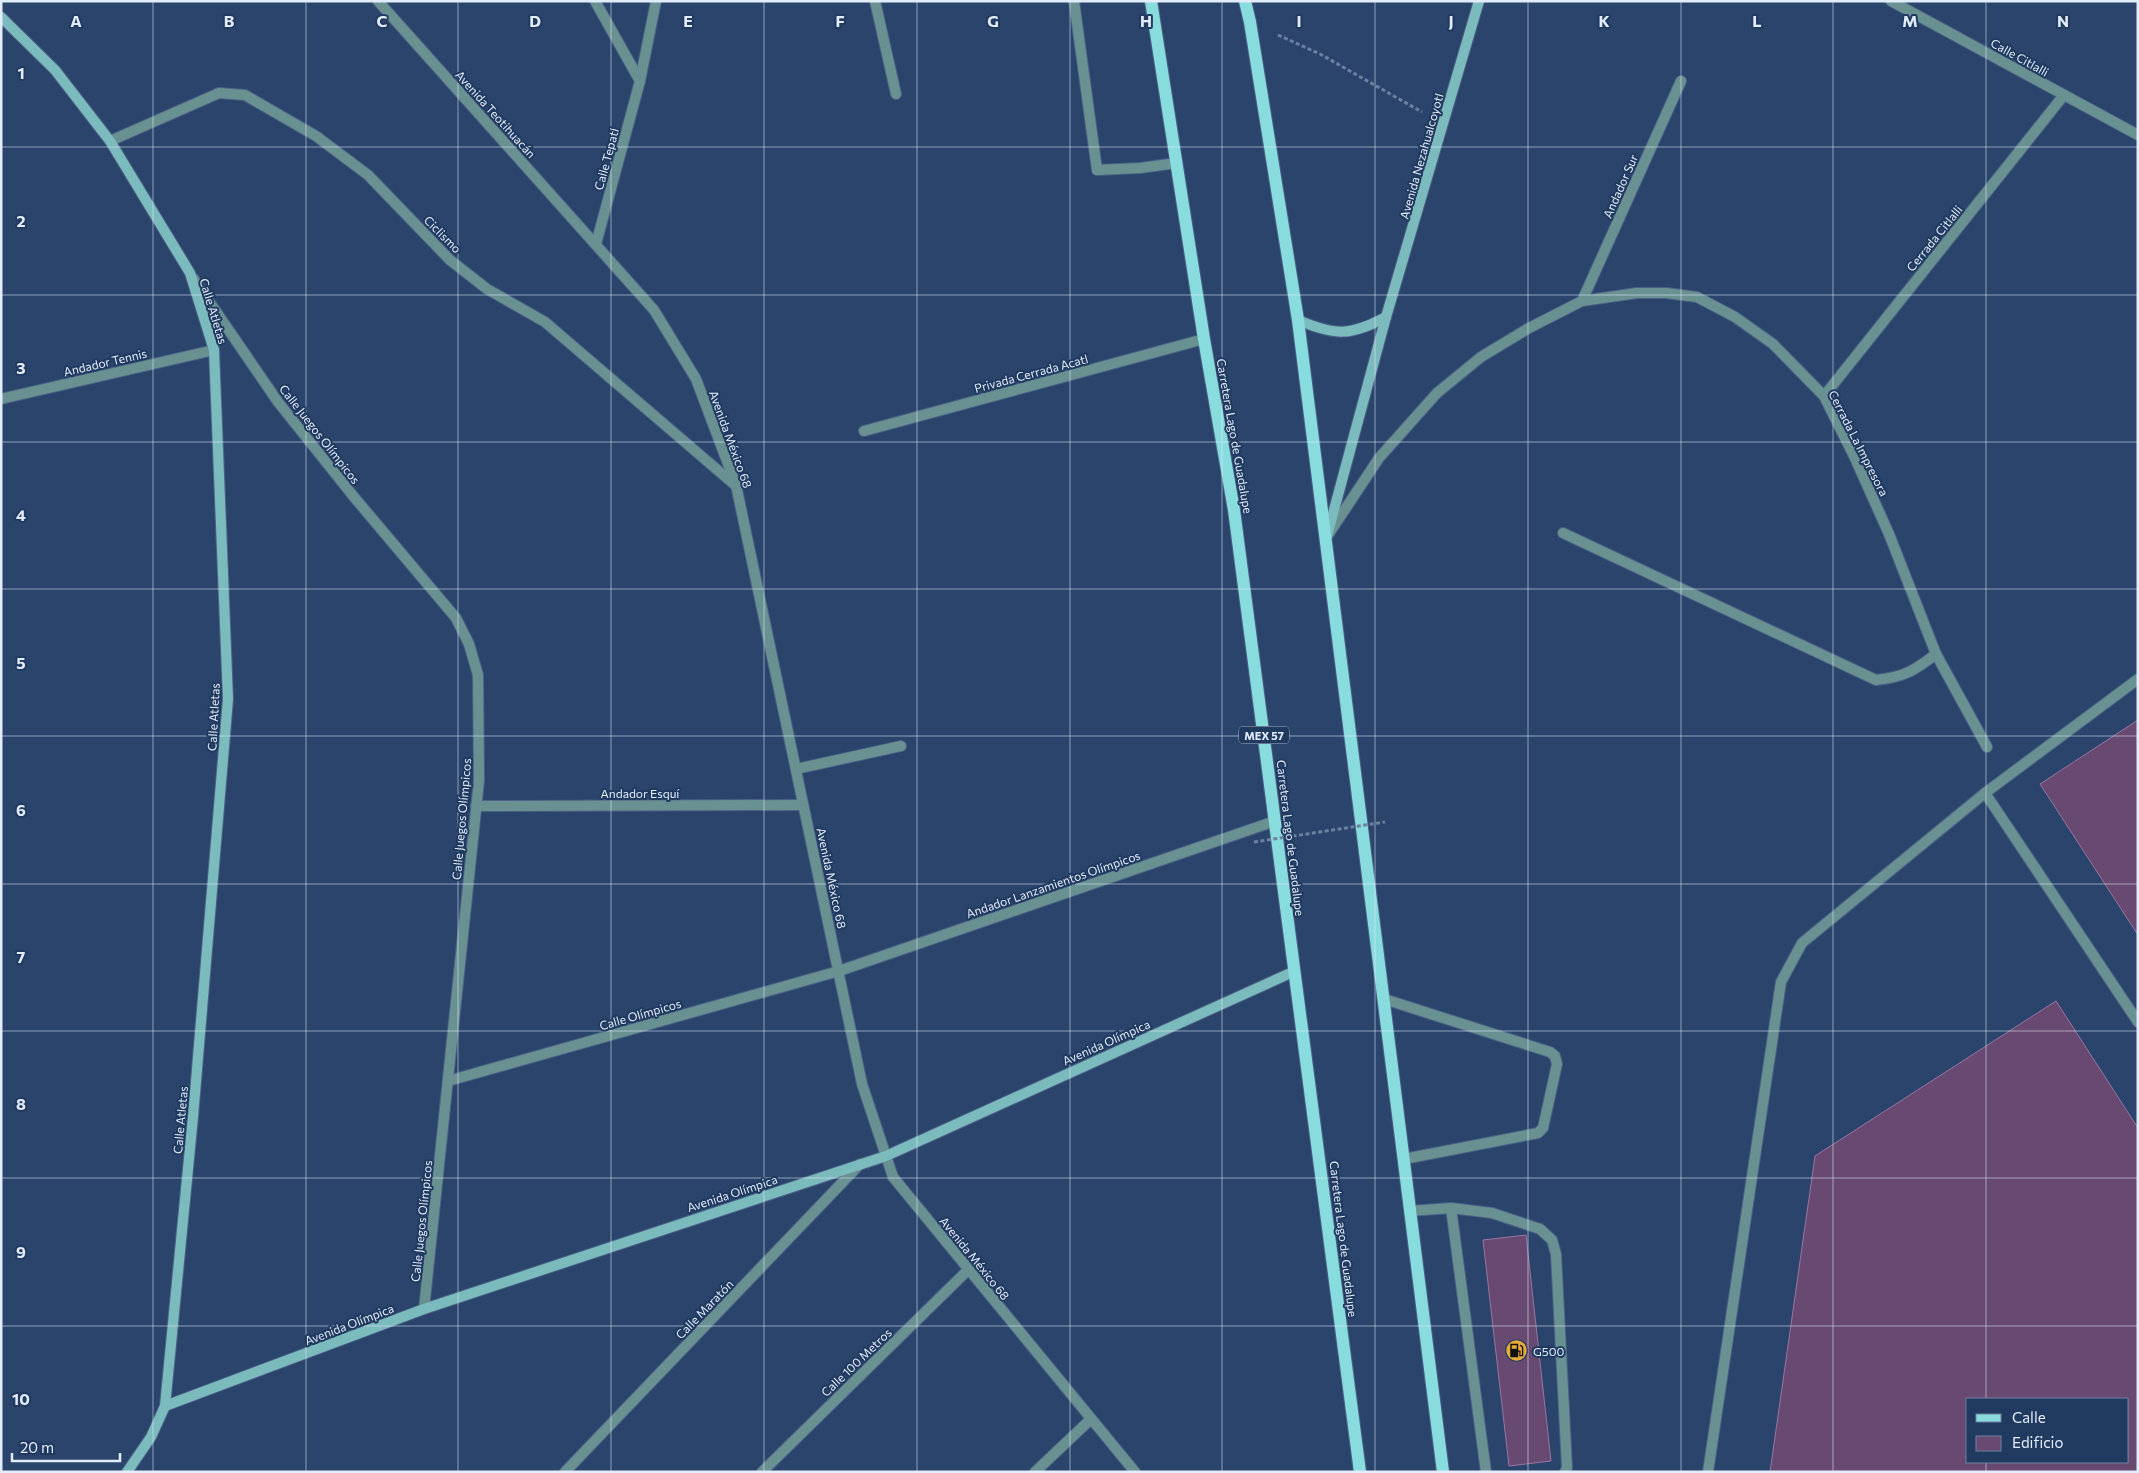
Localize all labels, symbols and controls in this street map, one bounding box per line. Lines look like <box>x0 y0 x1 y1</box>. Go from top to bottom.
text: A <box>70 11 82 30</box>
text: B <box>224 11 235 30</box>
text: C <box>377 11 388 30</box>
text: D <box>529 11 541 30</box>
text: E <box>683 11 693 30</box>
text: F <box>835 11 845 30</box>
text: G <box>987 11 999 30</box>
text: H <box>1140 11 1152 30</box>
text: I <box>1296 11 1302 30</box>
text: J <box>1448 11 1454 30</box>
text: K <box>1598 11 1610 30</box>
text: L <box>1752 11 1762 30</box>
text: M <box>1902 11 1918 30</box>
text: N <box>2057 11 2069 30</box>
street label: Calle Citlalli <box>1989 35 2051 79</box>
text: 1 <box>17 63 25 82</box>
street label: Avenida Teotihuacán <box>453 67 539 161</box>
street label: Avenida Nezahualcoyotl <box>1396 92 1446 220</box>
street label: Calle Tepatl <box>591 126 621 192</box>
street label: Andador Sur <box>1600 152 1640 220</box>
street label: Cerrada Citlalli <box>1903 202 1965 274</box>
text: 2 <box>16 211 26 230</box>
street label: Ciclismo <box>422 213 464 255</box>
street label: Calle Atletas <box>197 276 231 346</box>
street label: Andador Tennis <box>62 346 148 378</box>
street label: Privada Cerrada Acatl <box>973 351 1089 395</box>
street label: Carretera Lago de Guadalupe <box>1214 357 1256 515</box>
text: 3 <box>16 358 26 377</box>
street label: Calle Juegos Olímpicos <box>276 382 363 487</box>
street label: Avenida México 68 <box>707 388 755 490</box>
street label: Cerrada La Impresora <box>1826 388 1892 498</box>
text: 4 <box>16 505 26 524</box>
text: 5 <box>16 653 26 672</box>
street label: Calle Atletas <box>204 683 222 751</box>
road number: MEX 57 <box>1239 726 1289 744</box>
street label: Calle Juegos Olímpicos <box>449 758 474 880</box>
street label: Carretera Lago de Guadalupe <box>1274 759 1308 917</box>
street label: Andador Esquí <box>601 786 680 800</box>
text: 6 <box>16 800 26 819</box>
street label: Avenida México 68 <box>814 826 850 930</box>
street label: Andador Lanzamientos Olímpicos <box>964 848 1142 920</box>
text: 7 <box>17 947 26 966</box>
street label: Calle Olímpicos <box>598 996 682 1032</box>
street label: Avenida Olímpica <box>1060 1016 1152 1068</box>
street label: Calle Atletas <box>170 1086 190 1154</box>
text: 8 <box>16 1094 26 1113</box>
street label: Calle Juegos Olímpicos <box>408 1160 435 1282</box>
street label: Carretera Lago de Guadalupe <box>1327 1160 1361 1318</box>
street label: Avenida Olímpica <box>685 1172 779 1214</box>
street label: Avenida México 68 <box>937 1214 1013 1302</box>
text: 9 <box>16 1242 26 1261</box>
street label: Calle Maratón <box>672 1277 736 1341</box>
street label: Avenida Olímpica <box>302 1301 396 1347</box>
street label: Calle 100 Metros <box>818 1325 894 1399</box>
fuel station icon: G500 <box>1505 1339 1529 1363</box>
place label: G500 <box>1533 1344 1565 1358</box>
text: 10 <box>12 1389 30 1408</box>
legend <box>1966 1398 2129 1463</box>
text: Calle <box>2012 1408 2046 1426</box>
scale bar <box>12 1430 120 1462</box>
text: Edificio <box>2012 1433 2063 1451</box>
text: 20 m <box>20 1438 54 1456</box>

